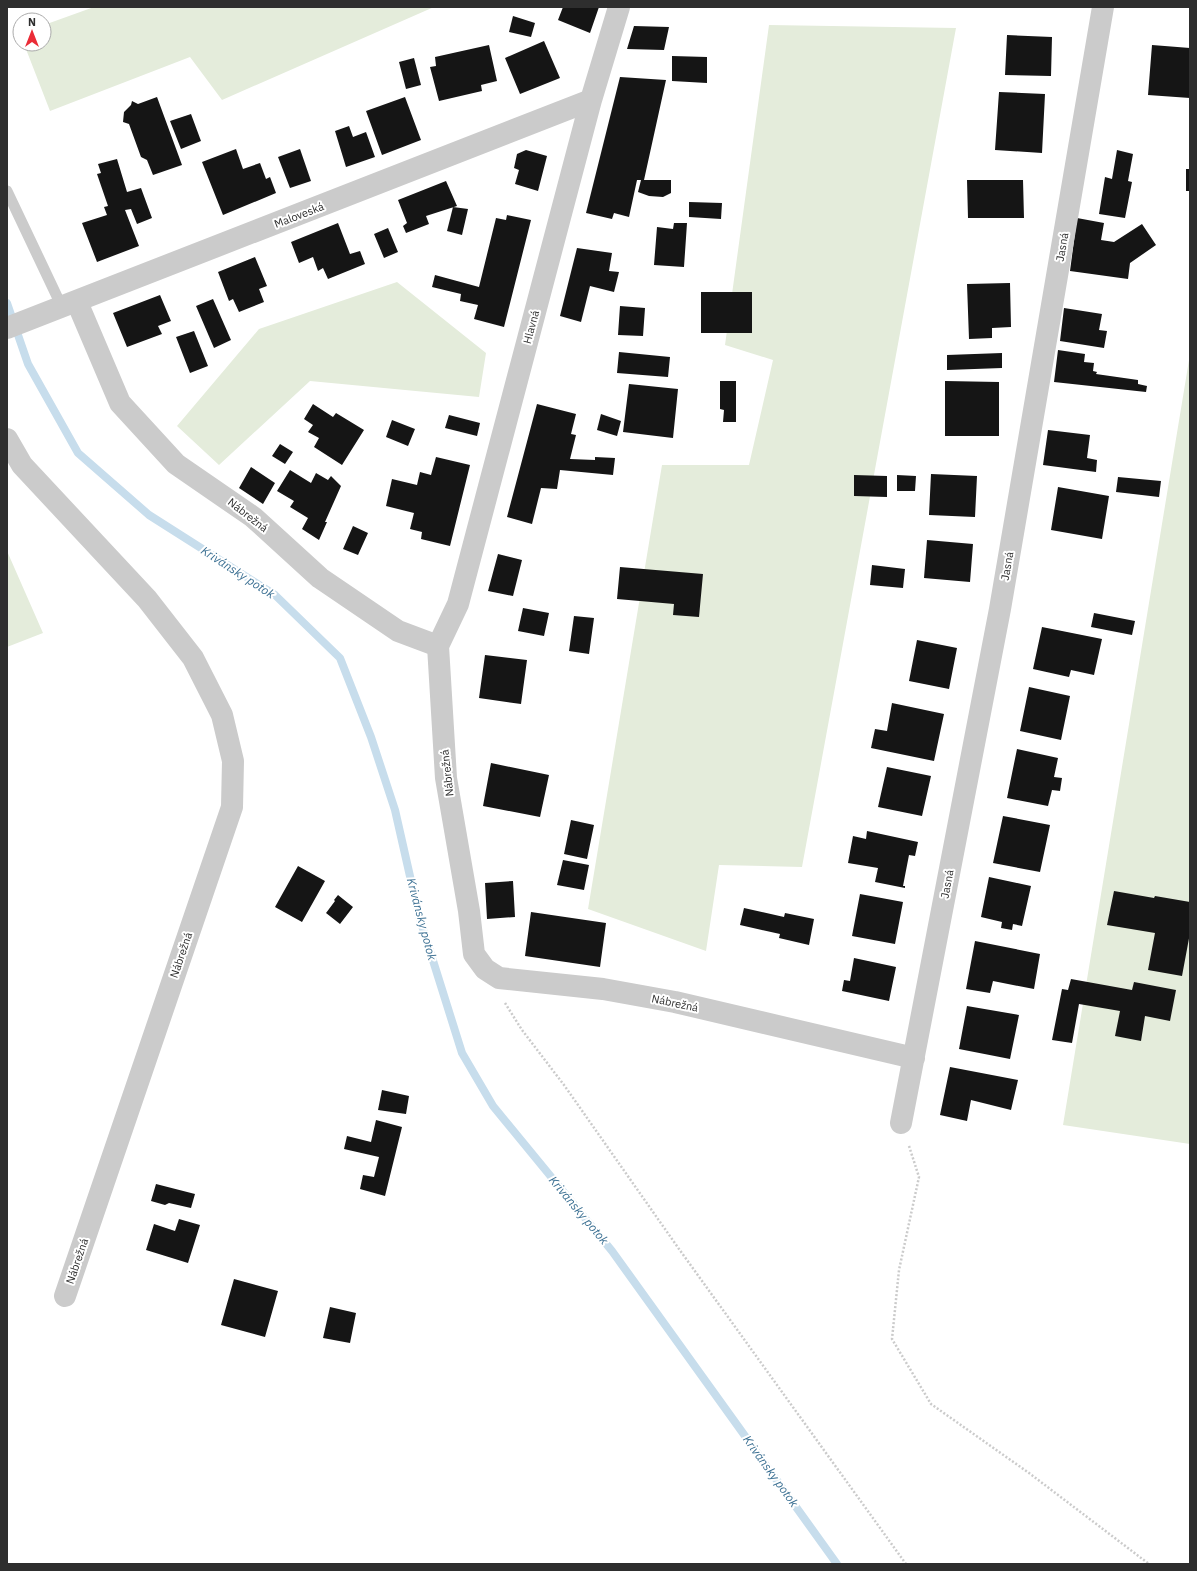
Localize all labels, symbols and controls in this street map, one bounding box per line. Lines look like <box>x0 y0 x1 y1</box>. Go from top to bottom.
north arrow <box>12 12 52 52</box>
text: N <box>28 15 36 29</box>
street label: Maloveská <box>272 199 326 231</box>
street label: Jasná <box>1053 231 1071 262</box>
street label: Hlavná <box>520 309 542 345</box>
street label: Nábrežná <box>225 495 271 535</box>
water label: Krivánsky potok <box>198 543 278 602</box>
street label: Jasná <box>998 550 1016 581</box>
street label: Nábrežná <box>438 749 456 797</box>
street label: Jasná <box>937 868 957 900</box>
water label: Krivánsky potok <box>404 876 440 963</box>
street label: Nábrežná <box>167 930 195 980</box>
street label: Nábrežná <box>650 991 700 1015</box>
water label: Krivánsky potok <box>546 1173 613 1248</box>
street label: Nábrežná <box>63 1236 91 1286</box>
water label: Krivánsky potok <box>740 1432 802 1510</box>

